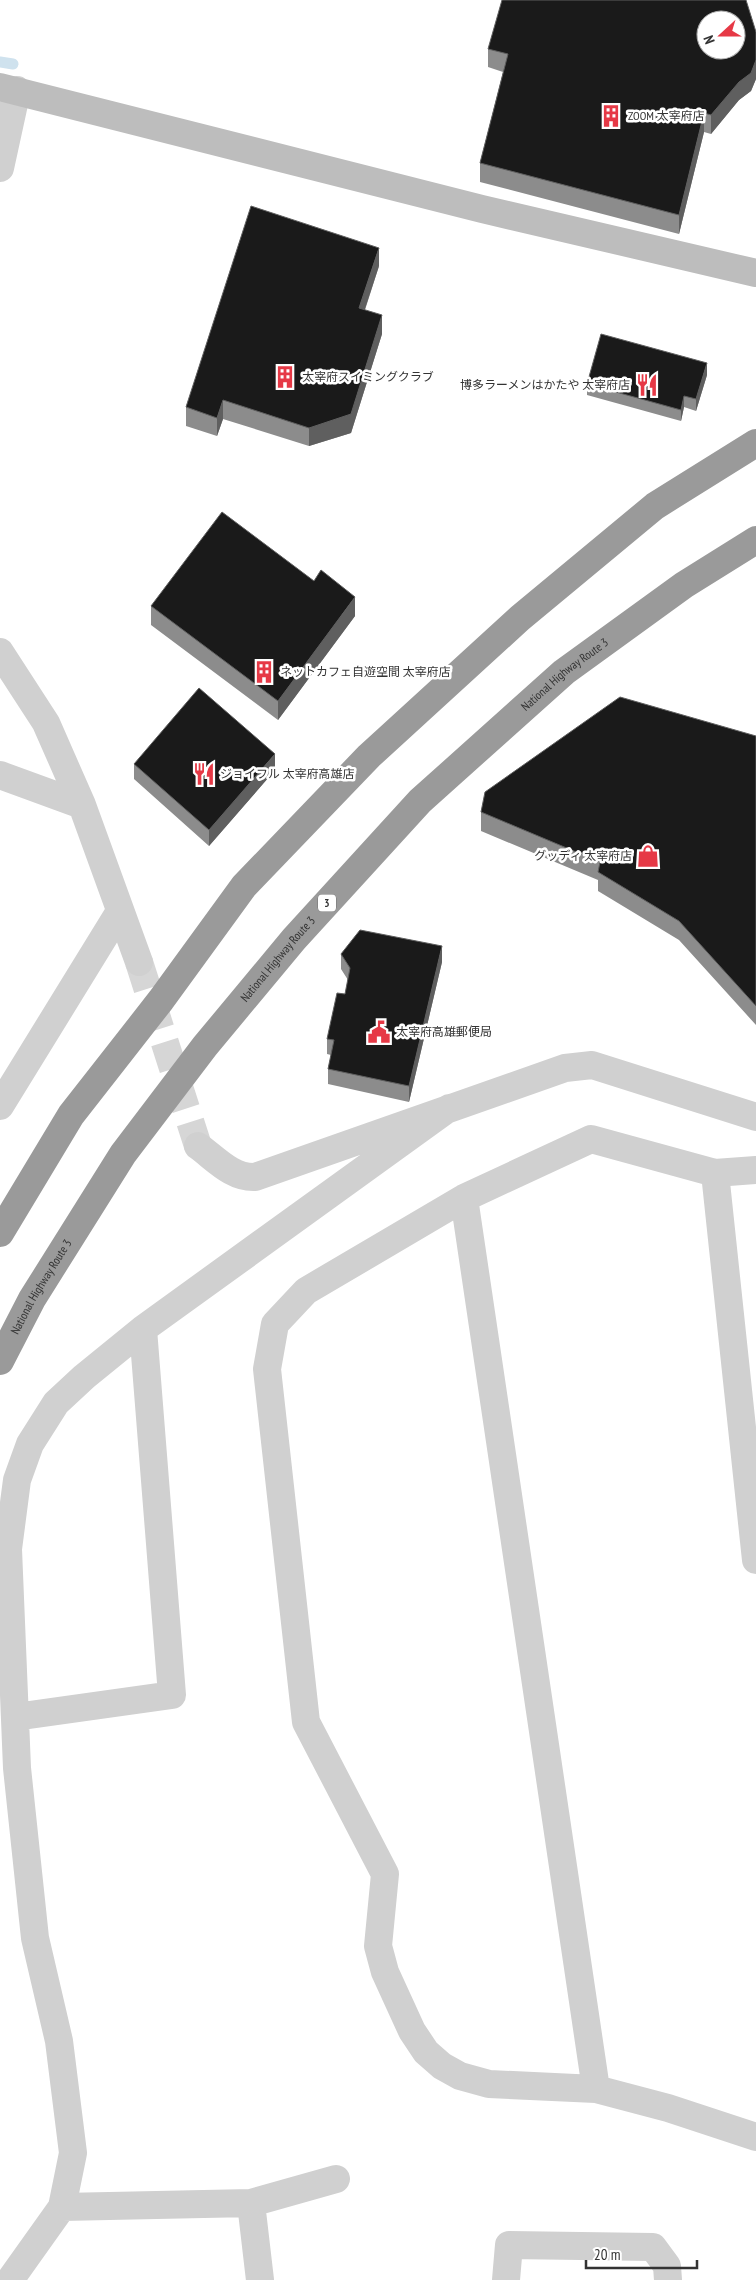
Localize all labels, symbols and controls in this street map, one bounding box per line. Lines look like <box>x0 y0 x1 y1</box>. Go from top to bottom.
north arrow <box>696 10 746 60</box>
text: N <box>699 33 719 46</box>
building icon: ZOOM 太宰府店 <box>598 103 624 129</box>
place label: ZOOM 太宰府店 <box>628 108 704 123</box>
building icon: 太宰府スイミングクラブ <box>272 364 298 390</box>
place label: 太宰府スイミングクラブ <box>302 369 434 384</box>
restaurant icon: 博多ラーメンはかたや 太宰府店 <box>634 372 660 398</box>
place label: 博多ラーメンはかたや 太宰府店 <box>460 377 630 392</box>
street label: National Highway Route 3 <box>518 634 611 714</box>
building icon: ネットカフェ自遊空間 太宰府店 <box>251 659 277 685</box>
place label: ネットカフェ自遊空間 太宰府店 <box>280 664 451 679</box>
restaurant icon: ジョイフル 太宰府高雄店 <box>191 761 217 787</box>
place label: ジョイフル 太宰府高雄店 <box>220 766 355 781</box>
shop icon: グッディ 太宰府店 <box>635 843 661 869</box>
place label: グッディ 太宰府店 <box>534 848 632 863</box>
road number: 3 <box>318 894 336 911</box>
street label: National Highway Route 3 <box>237 913 318 1005</box>
public building icon: 太宰府高雄郵便局 <box>366 1019 392 1045</box>
place label: 太宰府高雄郵便局 <box>396 1024 492 1039</box>
street label: National Highway Route 3 <box>7 1236 75 1337</box>
scale bar <box>586 2238 697 2270</box>
text: 20 m <box>594 2245 620 2264</box>

